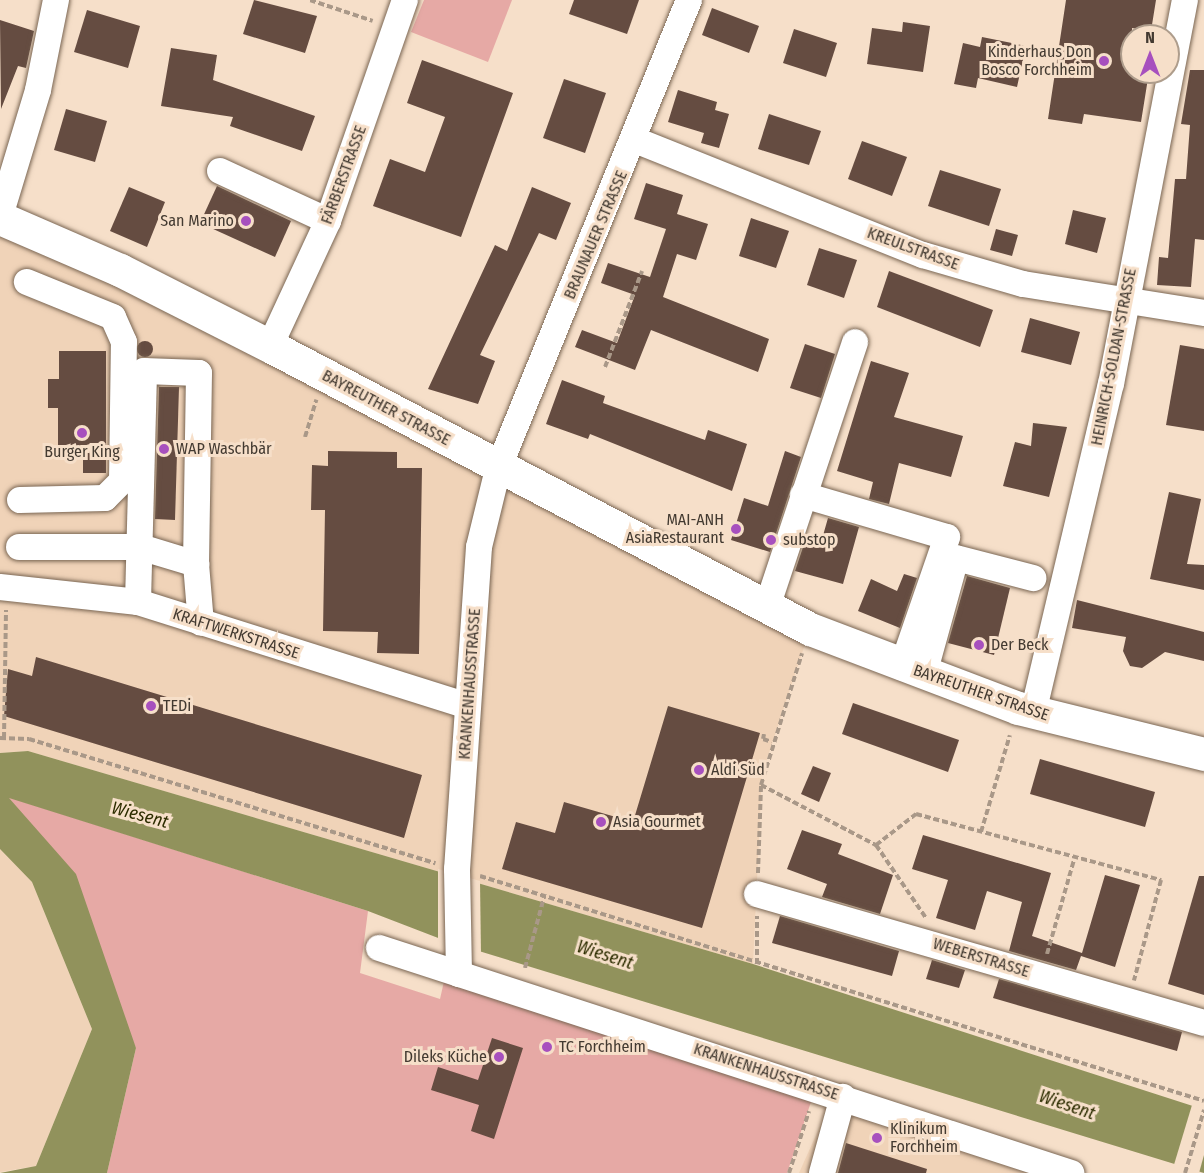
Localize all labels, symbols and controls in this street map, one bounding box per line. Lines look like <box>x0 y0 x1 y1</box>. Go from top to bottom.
north arrow <box>1120 24 1180 84</box>
text: N <box>1145 28 1155 47</box>
place label: Kinderhaus Don Bosco Forchheim <box>981 42 1092 80</box>
marker: Kinderhaus Don Bosco Forchheim <box>1097 54 1111 68</box>
street label: FÄRBERSTRASSE <box>317 123 371 227</box>
street label: BRAUNAUER STRASSE <box>560 168 632 302</box>
place label: San Marino <box>160 211 234 231</box>
marker: San Marino <box>239 214 253 228</box>
street label: KREULSTRASSE <box>864 224 962 274</box>
street label: HEINRICH-SOLDAN-STRASSE <box>1087 267 1141 447</box>
street label: BAYREUTHER STRASSE <box>319 366 453 450</box>
marker: Burger King <box>75 426 89 440</box>
place label: WAP Waschbär <box>176 439 272 459</box>
place label: Burger King <box>44 442 120 462</box>
marker: WAP Waschbär <box>157 442 171 456</box>
place label: MAI-ANH AsiaRestaurant <box>626 510 724 548</box>
marker: MAI-ANH AsiaRestaurant <box>729 522 743 536</box>
place label: substop <box>783 530 835 550</box>
marker: substop <box>764 533 778 547</box>
street label: KRAFTWERKSTRASSE <box>170 604 302 664</box>
street label: KRANKENHAUSSTRASSE <box>455 608 485 760</box>
place label: Der Beck <box>991 635 1049 655</box>
marker: Der Beck <box>972 638 986 652</box>
street label: BAYREUTHER STRASSE <box>911 661 1051 725</box>
place label: TEDi <box>163 696 191 716</box>
marker: TEDi <box>144 699 158 713</box>
place label: Aldi Süd <box>711 760 765 780</box>
marker: Aldi Süd <box>692 763 706 777</box>
water label: Wiesent <box>109 797 171 833</box>
place label: Asia Gourmet <box>613 812 701 832</box>
marker: Asia Gourmet <box>594 815 608 829</box>
street label: WEBERSTRASSE <box>931 934 1031 982</box>
water label: Wiesent <box>574 936 636 974</box>
place label: TC Forchheim <box>559 1037 646 1057</box>
street label: KRANKENHAUSSTRASSE <box>691 1039 841 1105</box>
marker: TC Forchheim <box>540 1040 554 1054</box>
place label: Dileks Küche <box>404 1047 487 1067</box>
marker: Dileks Küche <box>492 1050 506 1064</box>
water label: Wiesent <box>1036 1085 1098 1125</box>
place label: Klinikum Forchheim <box>890 1119 958 1157</box>
marker: Klinikum Forchheim <box>868 1129 886 1147</box>

